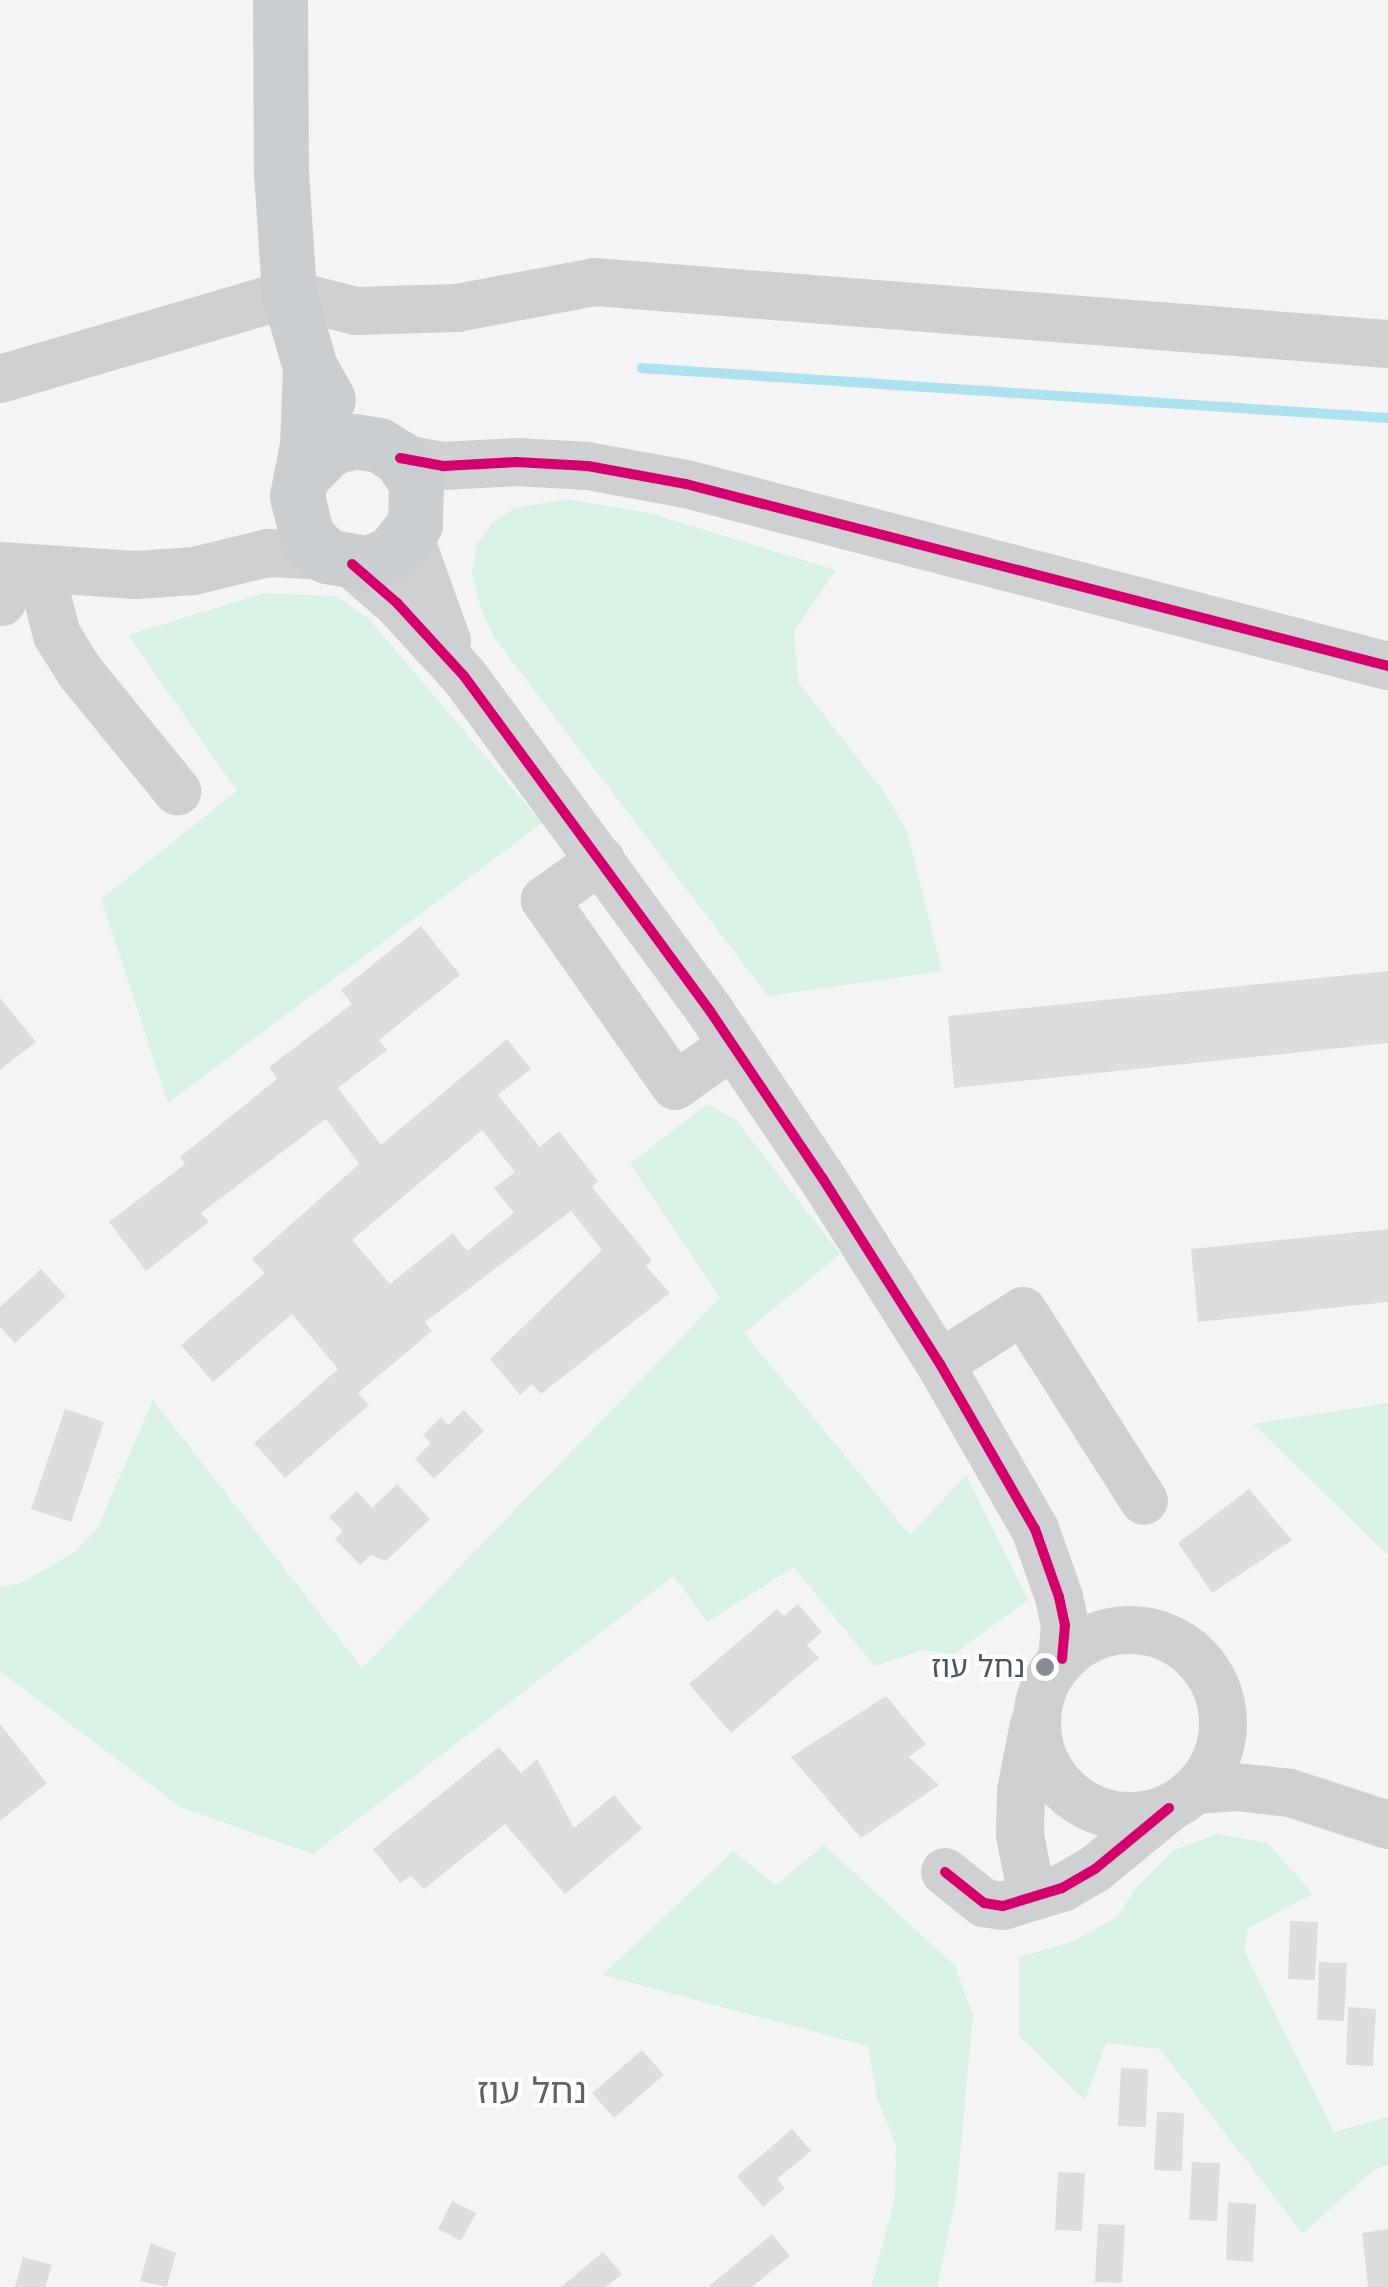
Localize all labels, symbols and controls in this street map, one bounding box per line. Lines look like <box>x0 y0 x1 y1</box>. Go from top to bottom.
place label: נחל עוז <box>931 1649 1025 1685</box>
marker: נחל עוז <box>1034 1656 1056 1678</box>
district label: נחל עוז <box>477 2070 587 2112</box>

